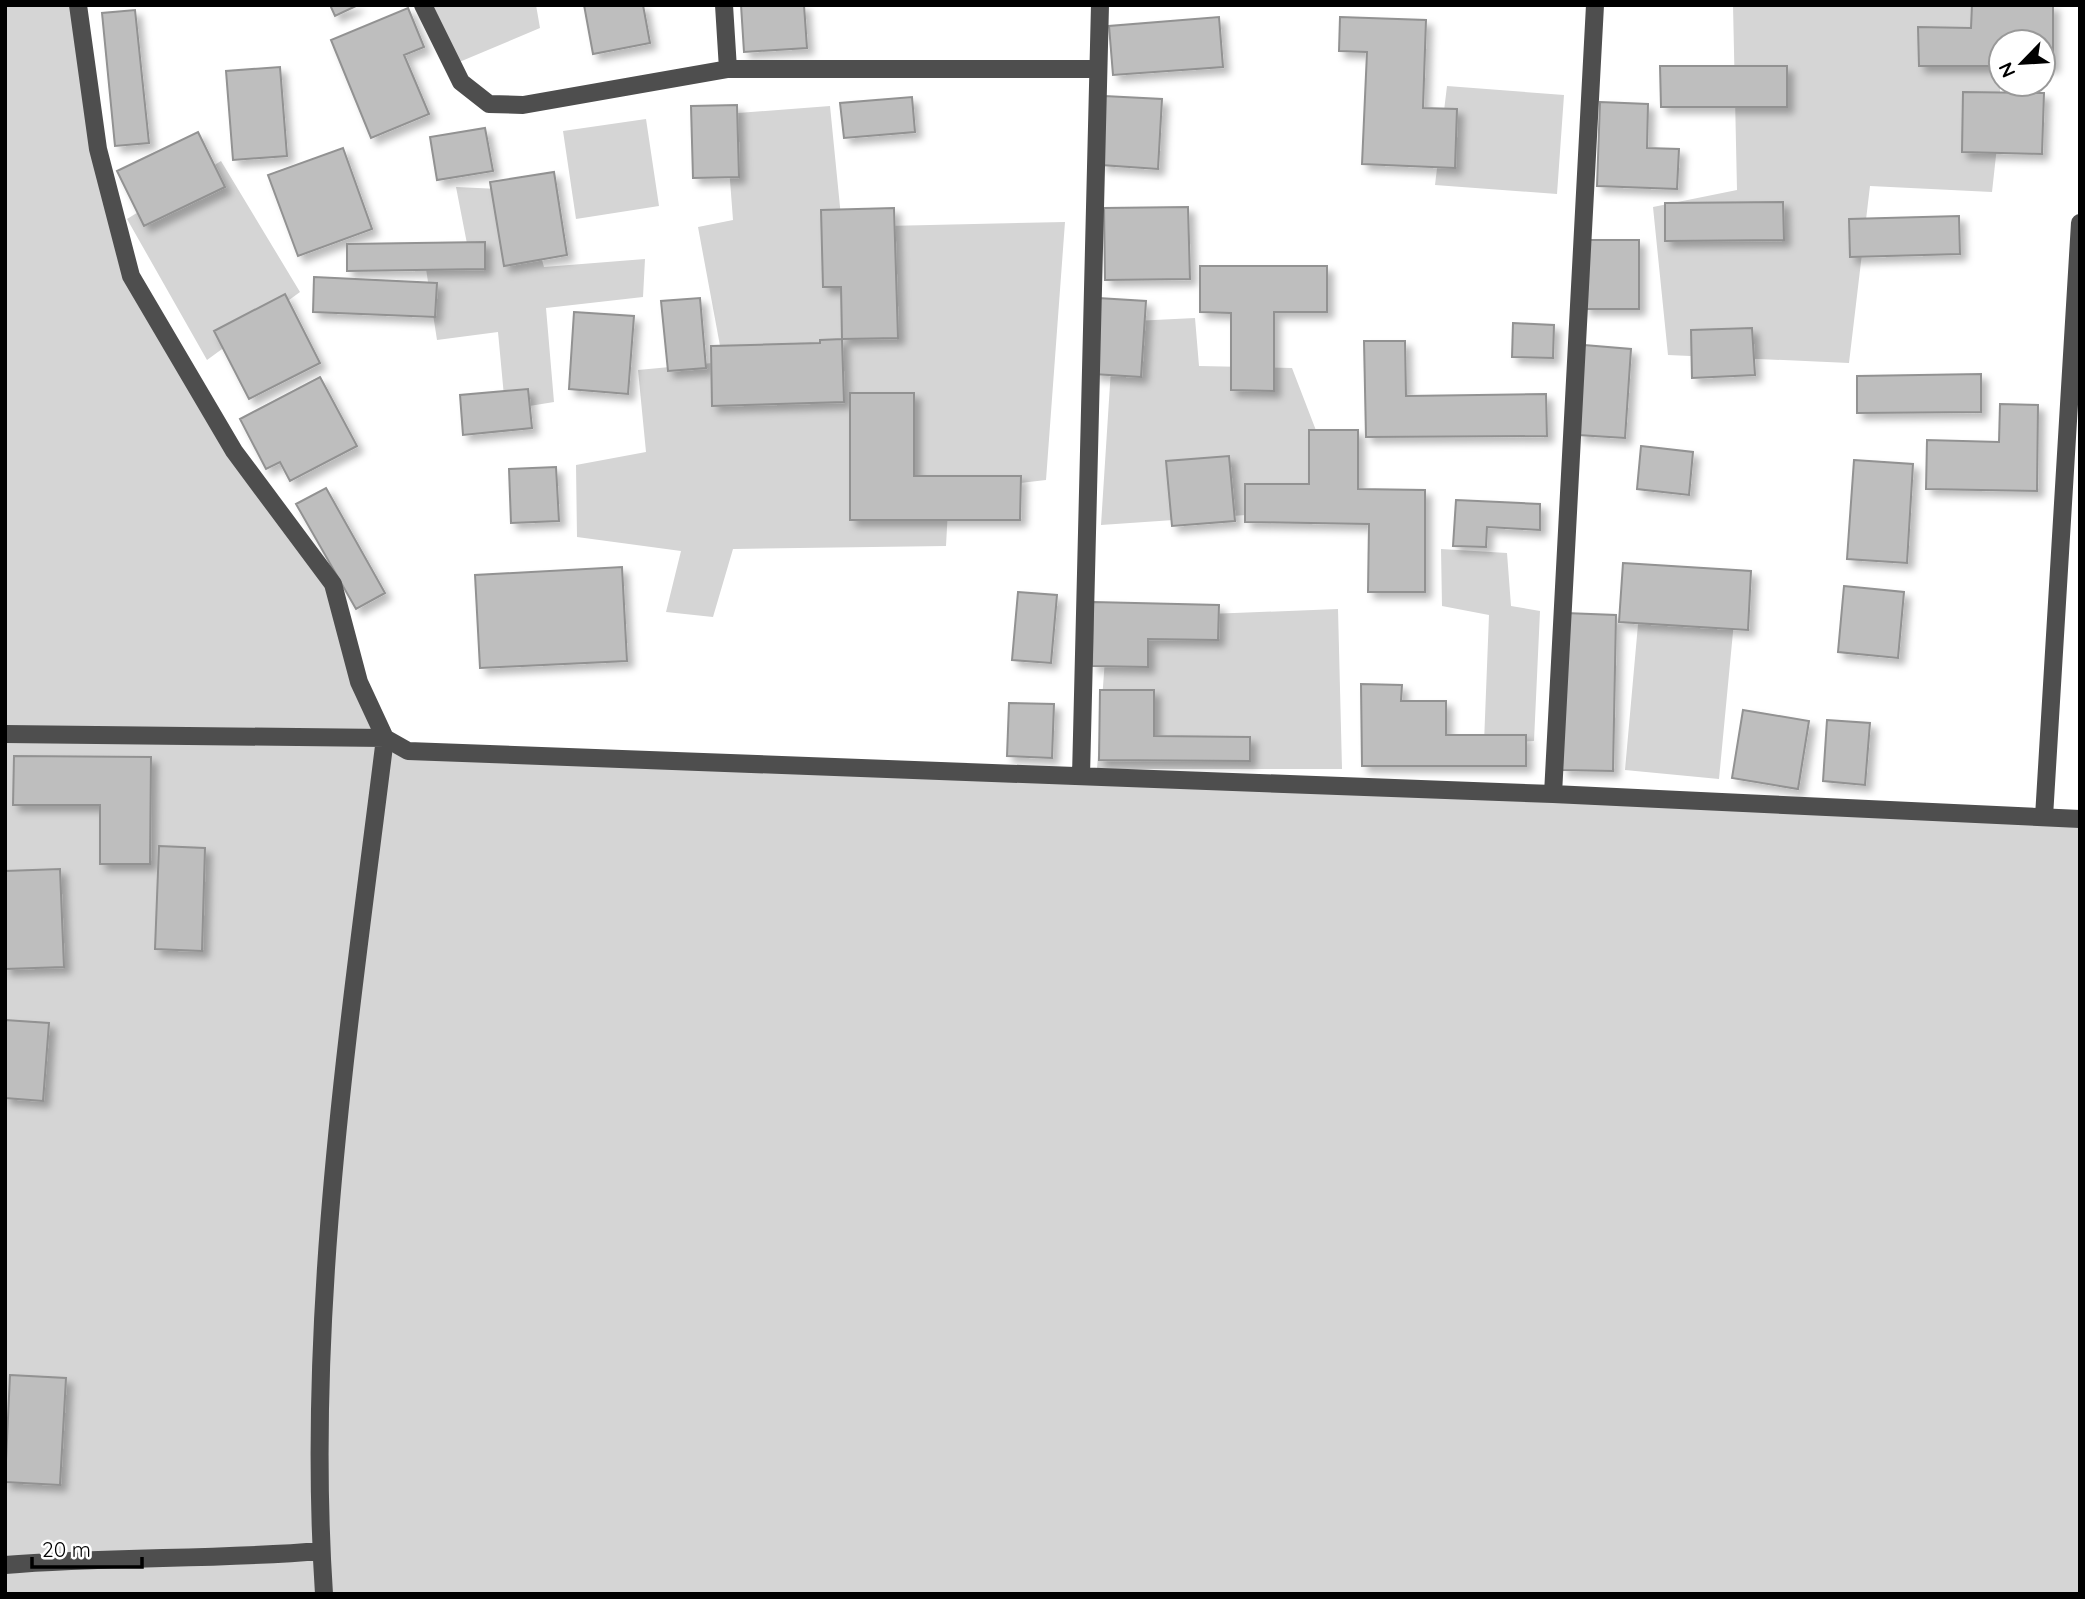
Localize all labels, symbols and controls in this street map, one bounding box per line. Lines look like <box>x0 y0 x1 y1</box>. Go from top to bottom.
north arrow <box>1987 28 2057 98</box>
text: N <box>1993 59 2020 82</box>
scale bar <box>32 1526 142 1570</box>
text: 20 m <box>42 1536 91 1562</box>

